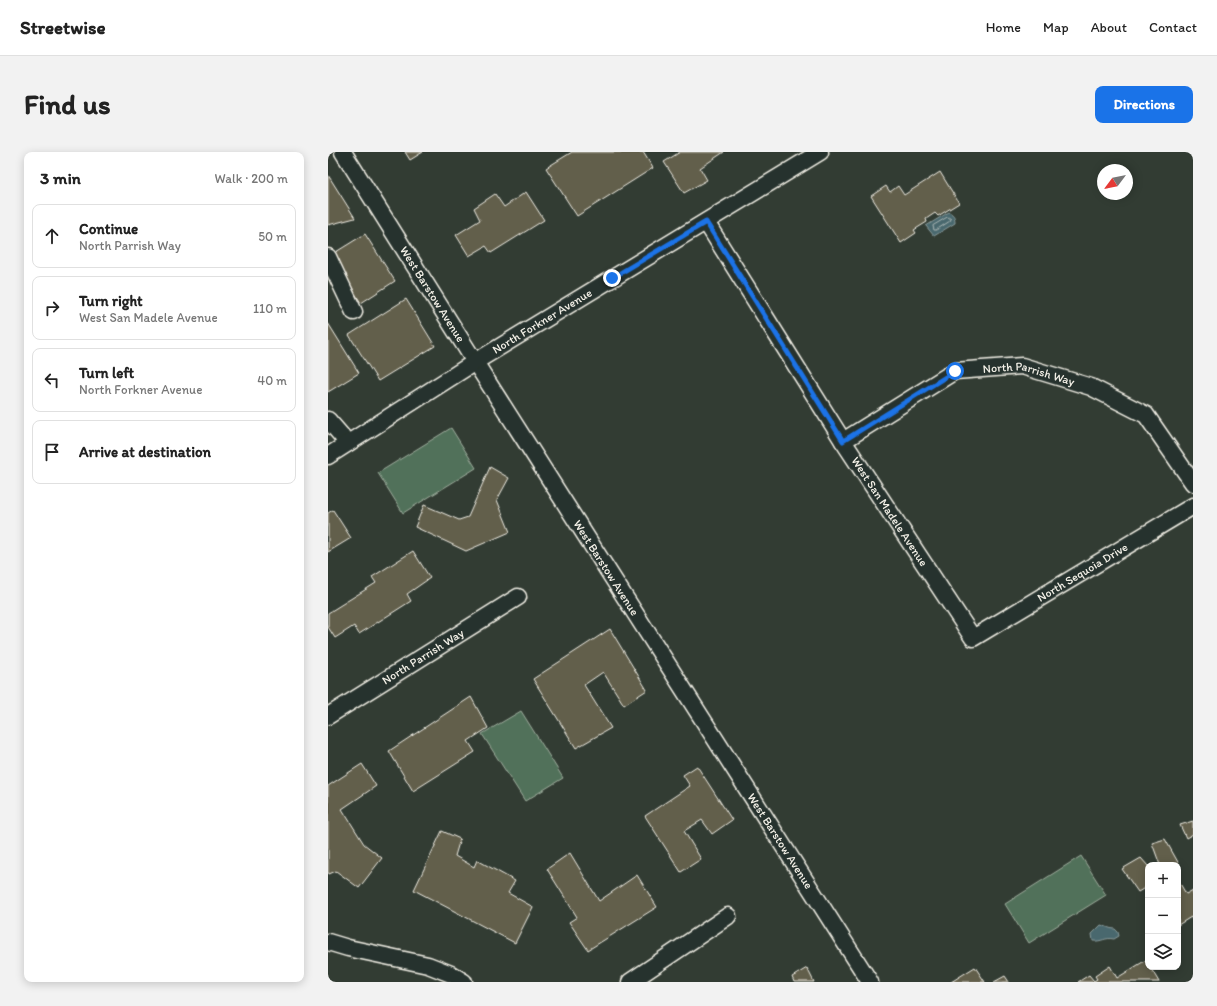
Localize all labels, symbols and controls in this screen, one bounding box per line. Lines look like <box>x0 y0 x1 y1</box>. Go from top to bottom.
text: Streetwise <box>20 16 106 39</box>
text: Home <box>986 19 1021 36</box>
text: Map <box>1043 19 1069 36</box>
text: About <box>1091 19 1127 36</box>
text: Contact <box>1149 19 1197 36</box>
button: Directions <box>1095 86 1193 123</box>
text: Find us <box>24 87 111 121</box>
north arrow <box>1097 164 1133 200</box>
text: 3 min <box>40 168 81 188</box>
text: Walk · 200 m <box>215 171 288 186</box>
text: Continue <box>79 220 138 238</box>
icon: ahead <box>41 225 63 247</box>
text: 50 m <box>258 229 287 244</box>
text: North Parrish Way <box>79 238 181 253</box>
street label: West Barstow Avenue <box>397 244 468 345</box>
route end <box>603 269 621 287</box>
street label: North Forkner Avenue <box>490 285 595 357</box>
text: Turn right <box>79 292 143 310</box>
icon: right <box>41 297 63 319</box>
text: 110 m <box>253 301 287 316</box>
text: West San Madele Avenue <box>79 310 218 325</box>
street label: North Parrish Way <box>982 359 1077 389</box>
route start <box>946 362 964 380</box>
text: Turn left <box>79 364 134 382</box>
icon: left <box>41 369 63 391</box>
text: 40 m <box>257 373 287 388</box>
text: North Forkner Avenue <box>79 382 202 397</box>
icon: arrive <box>41 441 63 463</box>
text: Arrive at destination <box>79 443 211 461</box>
street label: West San Madele Avenue <box>848 454 931 569</box>
street label: West Barstow Avenue <box>570 517 642 618</box>
street label: North Sequoia Drive <box>1035 540 1131 605</box>
street label: North Parrish Way <box>379 625 467 687</box>
street label: West Barstow Avenue <box>744 791 816 892</box>
map controls <box>1145 862 1181 970</box>
button: + <box>1145 862 1181 898</box>
button: − <box>1145 898 1181 934</box>
button: layers <box>1145 934 1181 970</box>

